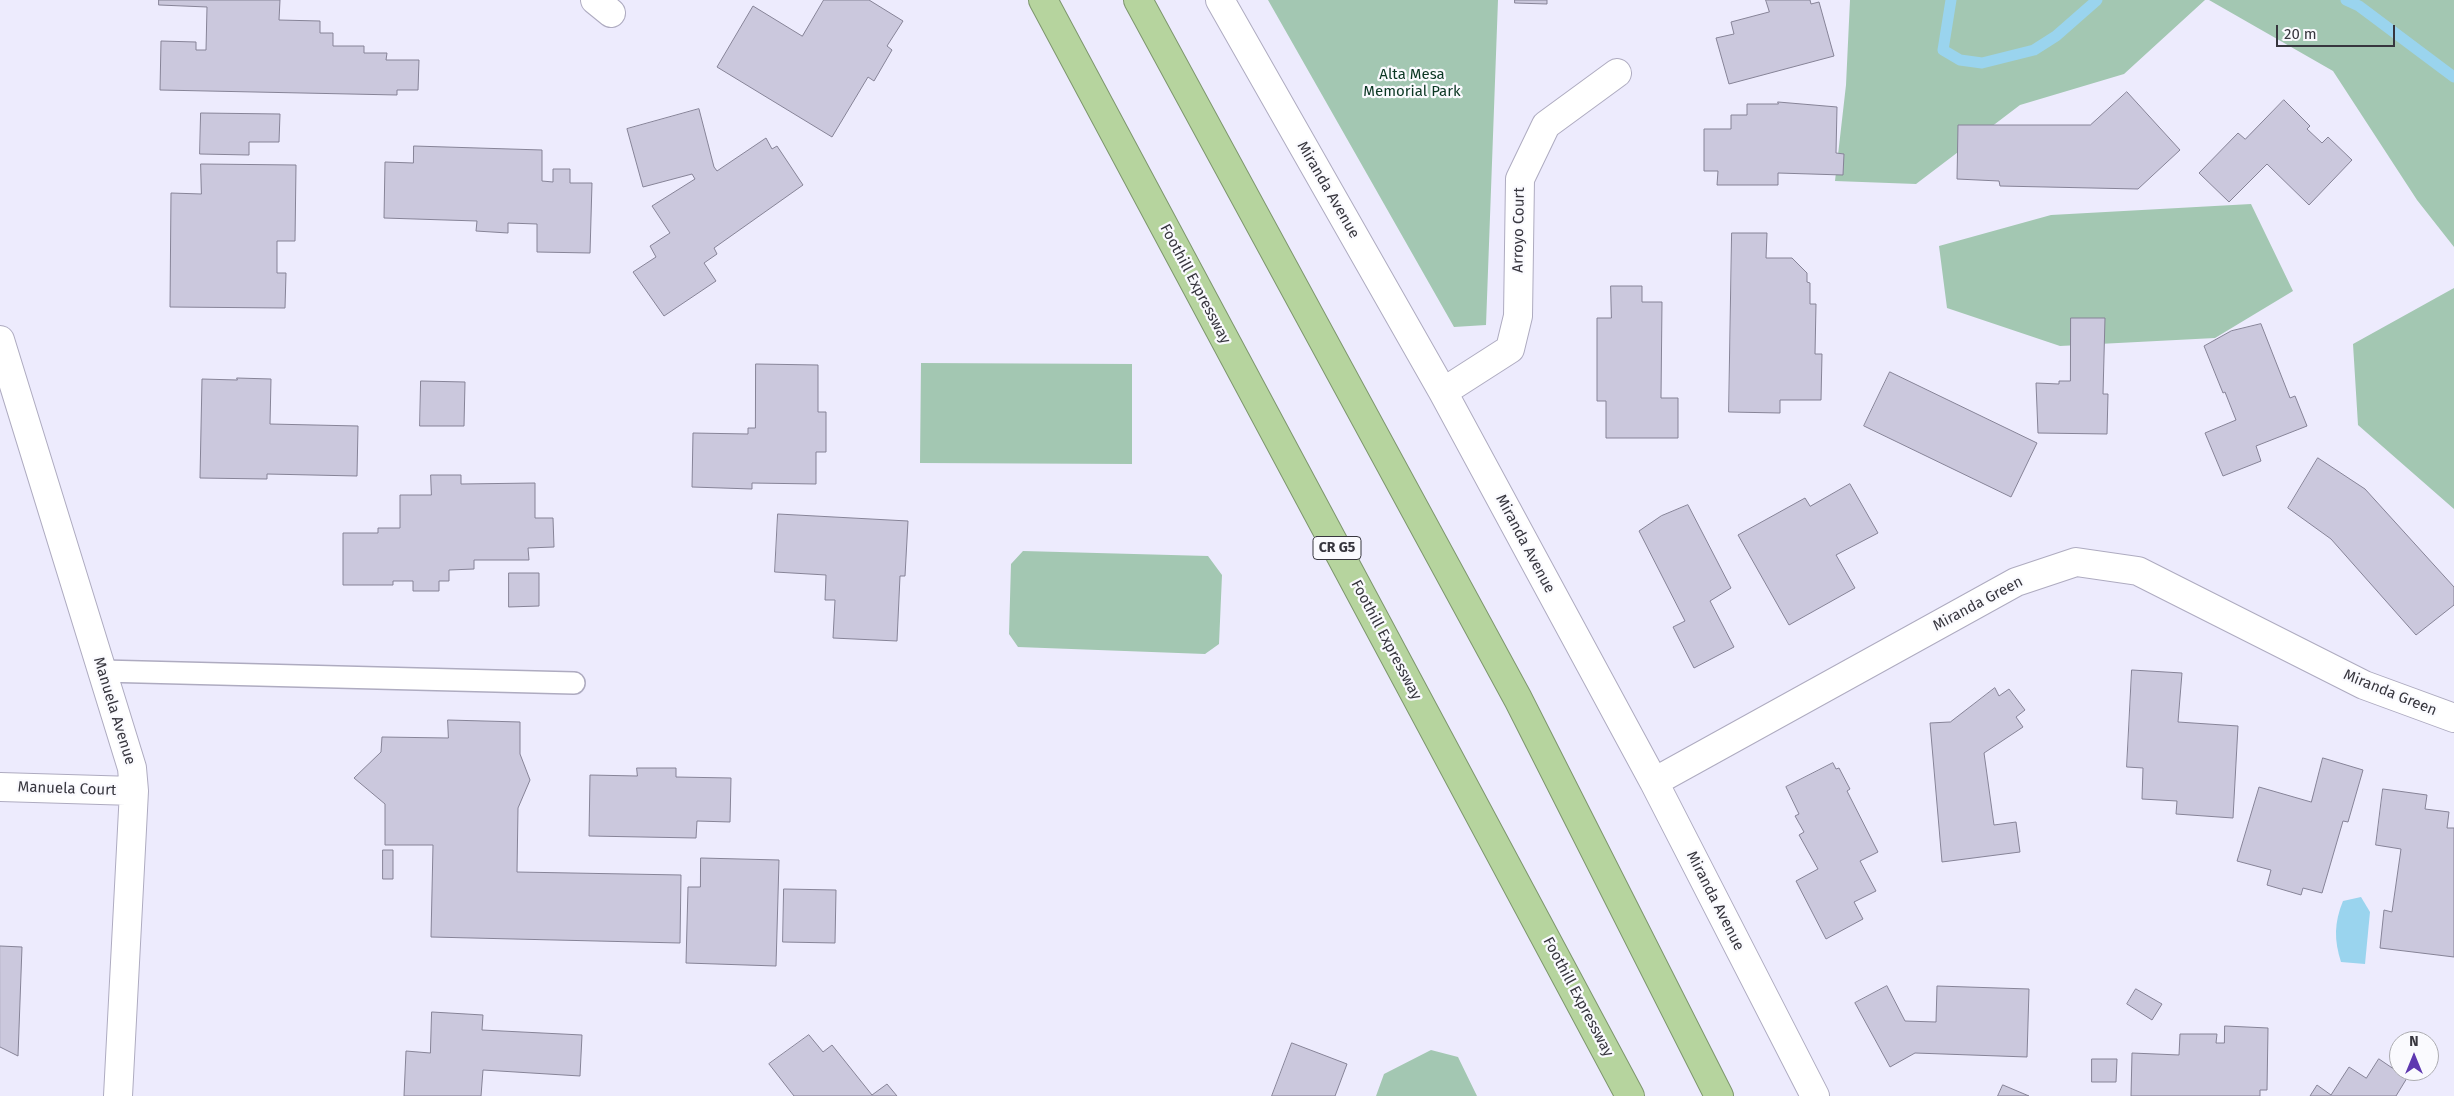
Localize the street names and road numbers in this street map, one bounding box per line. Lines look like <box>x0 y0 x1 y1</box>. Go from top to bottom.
street label: Miranda Avenue <box>1293 138 1363 242</box>
street label: Arroyo Court <box>1509 187 1529 273</box>
street label: Foothill Expressway <box>1156 221 1234 347</box>
street label: Miranda Avenue <box>1491 492 1559 596</box>
road number: CR G5 <box>1313 536 1361 560</box>
street label: Miranda Green <box>1930 573 2026 635</box>
street label: Foothill Expressway <box>1347 577 1425 703</box>
street label: Manuela Avenue <box>89 655 139 767</box>
street label: Miranda Green <box>2341 666 2439 720</box>
street label: Manuela Court <box>17 778 117 800</box>
street label: Miranda Avenue <box>1682 848 1748 954</box>
street label: Foothill Expressway <box>1539 934 1617 1060</box>

